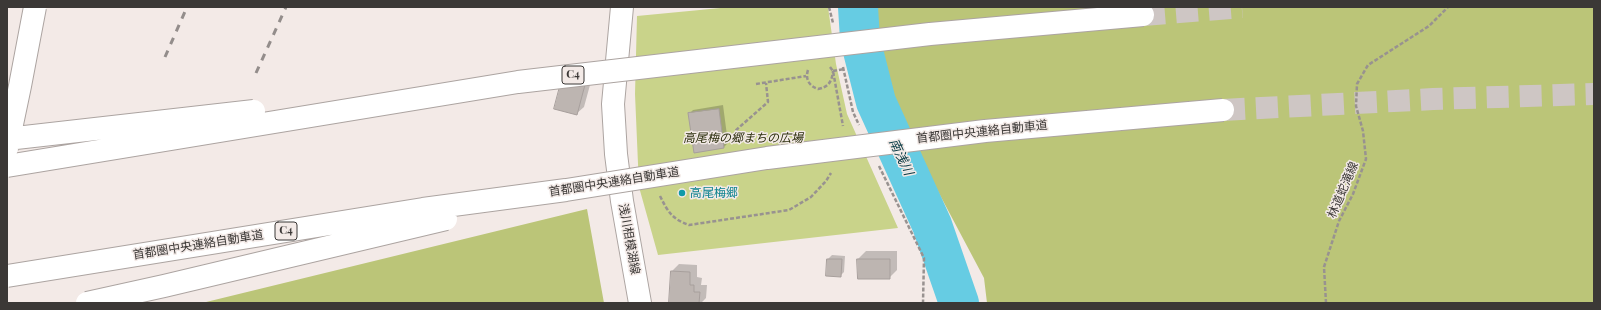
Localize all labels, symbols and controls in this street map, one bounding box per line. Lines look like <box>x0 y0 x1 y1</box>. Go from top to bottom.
road number: C4 <box>562 66 584 84</box>
street label: 首都圏中央連絡自動車道 <box>916 118 1048 146</box>
park label: 高尾梅の郷まちの広場 <box>683 131 803 145</box>
water label: 南浅川 <box>886 136 916 178</box>
street label: 林道蛇滝線 <box>1325 160 1361 220</box>
street label: 首都圏中央連絡自動車道 <box>548 165 680 199</box>
place label: 高尾梅郷 <box>690 186 738 200</box>
marker: 高尾梅郷 <box>677 188 687 198</box>
street label: 浅川相模湖線 <box>616 202 642 276</box>
road number: C4 <box>275 222 297 240</box>
street label: 首都圏中央連絡自動車道 <box>132 228 264 262</box>

